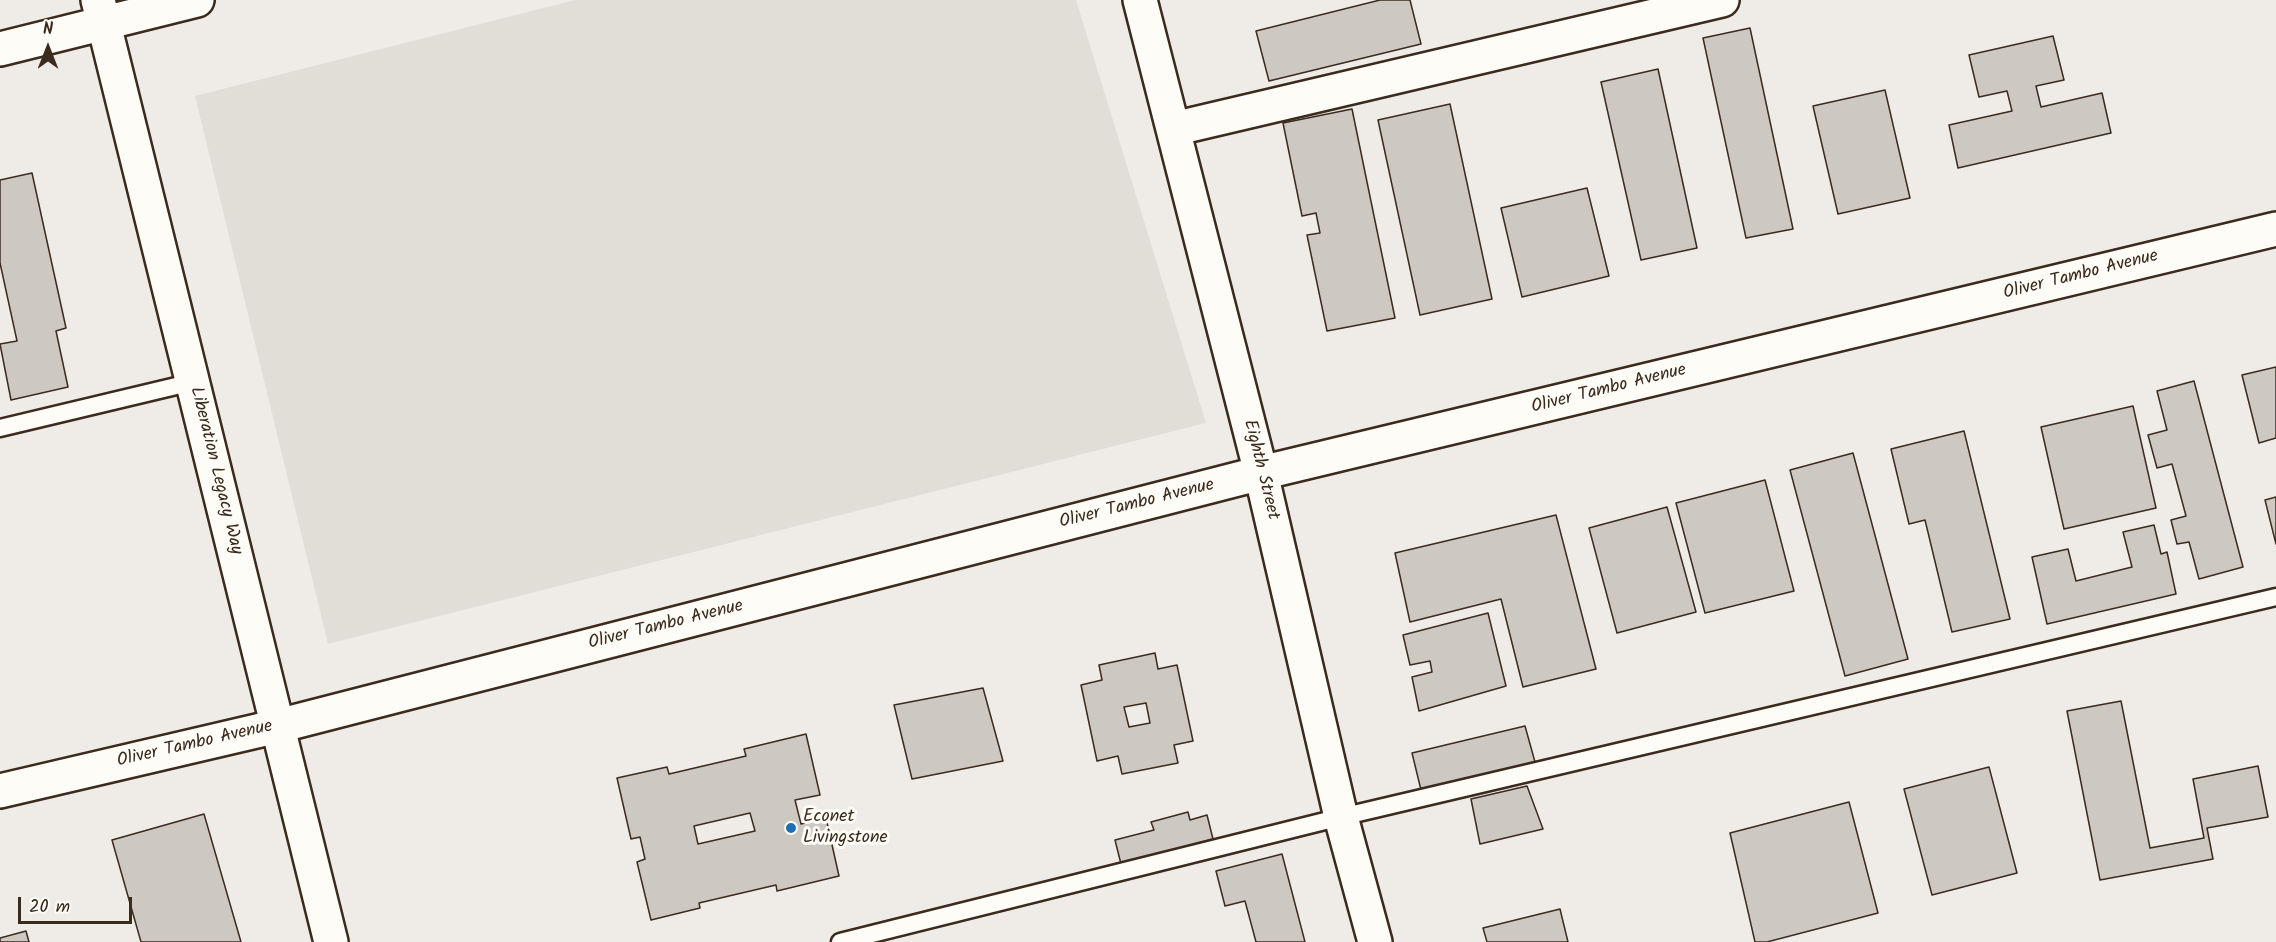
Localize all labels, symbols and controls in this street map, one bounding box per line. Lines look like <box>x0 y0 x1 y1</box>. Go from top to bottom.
text: N <box>43 17 53 42</box>
north arrow <box>18 18 78 78</box>
street label: Oliver Tambo Avenue <box>2001 246 2161 306</box>
street label: Oliver Tambo Avenue <box>1529 360 1689 420</box>
street label: Liberation Legacy Way <box>184 385 246 557</box>
street label: Eighth Street <box>1237 418 1283 522</box>
street label: Oliver Tambo Avenue <box>1057 475 1217 535</box>
street label: Oliver Tambo Avenue <box>586 596 746 656</box>
street label: Oliver Tambo Avenue <box>115 717 275 773</box>
place label: Econet Livingstone <box>803 807 888 850</box>
marker: Econet Livingstone <box>784 821 798 835</box>
scale bar <box>21 885 135 923</box>
text: 20 m <box>29 893 70 922</box>

